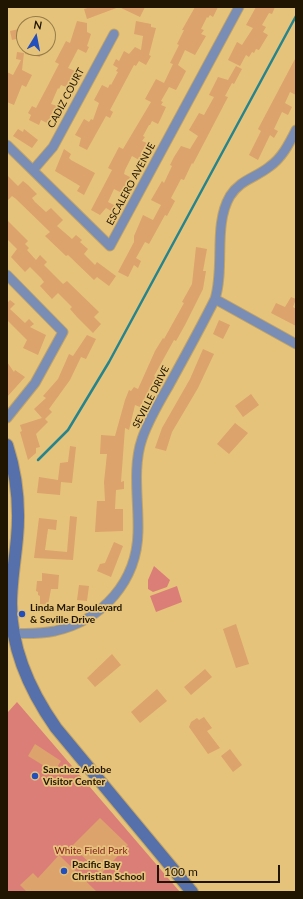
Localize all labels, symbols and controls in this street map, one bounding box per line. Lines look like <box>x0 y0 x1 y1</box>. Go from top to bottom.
north arrow <box>16 16 56 56</box>
text: N <box>33 18 43 32</box>
street label: CADIZ COURT <box>45 66 87 130</box>
street label: ESCALERO AVENUE <box>104 141 158 227</box>
street label: SEVILLE DRIVE <box>130 364 172 430</box>
place label: Linda Mar Boulevard & Seville Drive <box>30 602 122 626</box>
marker: Linda Mar Boulevard & Seville Drive <box>17 609 27 619</box>
place label: Sanchez Adobe Visitor Center <box>43 764 111 788</box>
marker: Sanchez Adobe Visitor Center <box>30 771 40 781</box>
park label: White Field Park <box>54 845 128 857</box>
scale bar <box>159 857 282 883</box>
place label: Pacific Bay Christian School <box>72 859 144 882</box>
text: 100 m <box>164 864 198 879</box>
marker: Pacific Bay Christian School <box>59 866 69 876</box>

